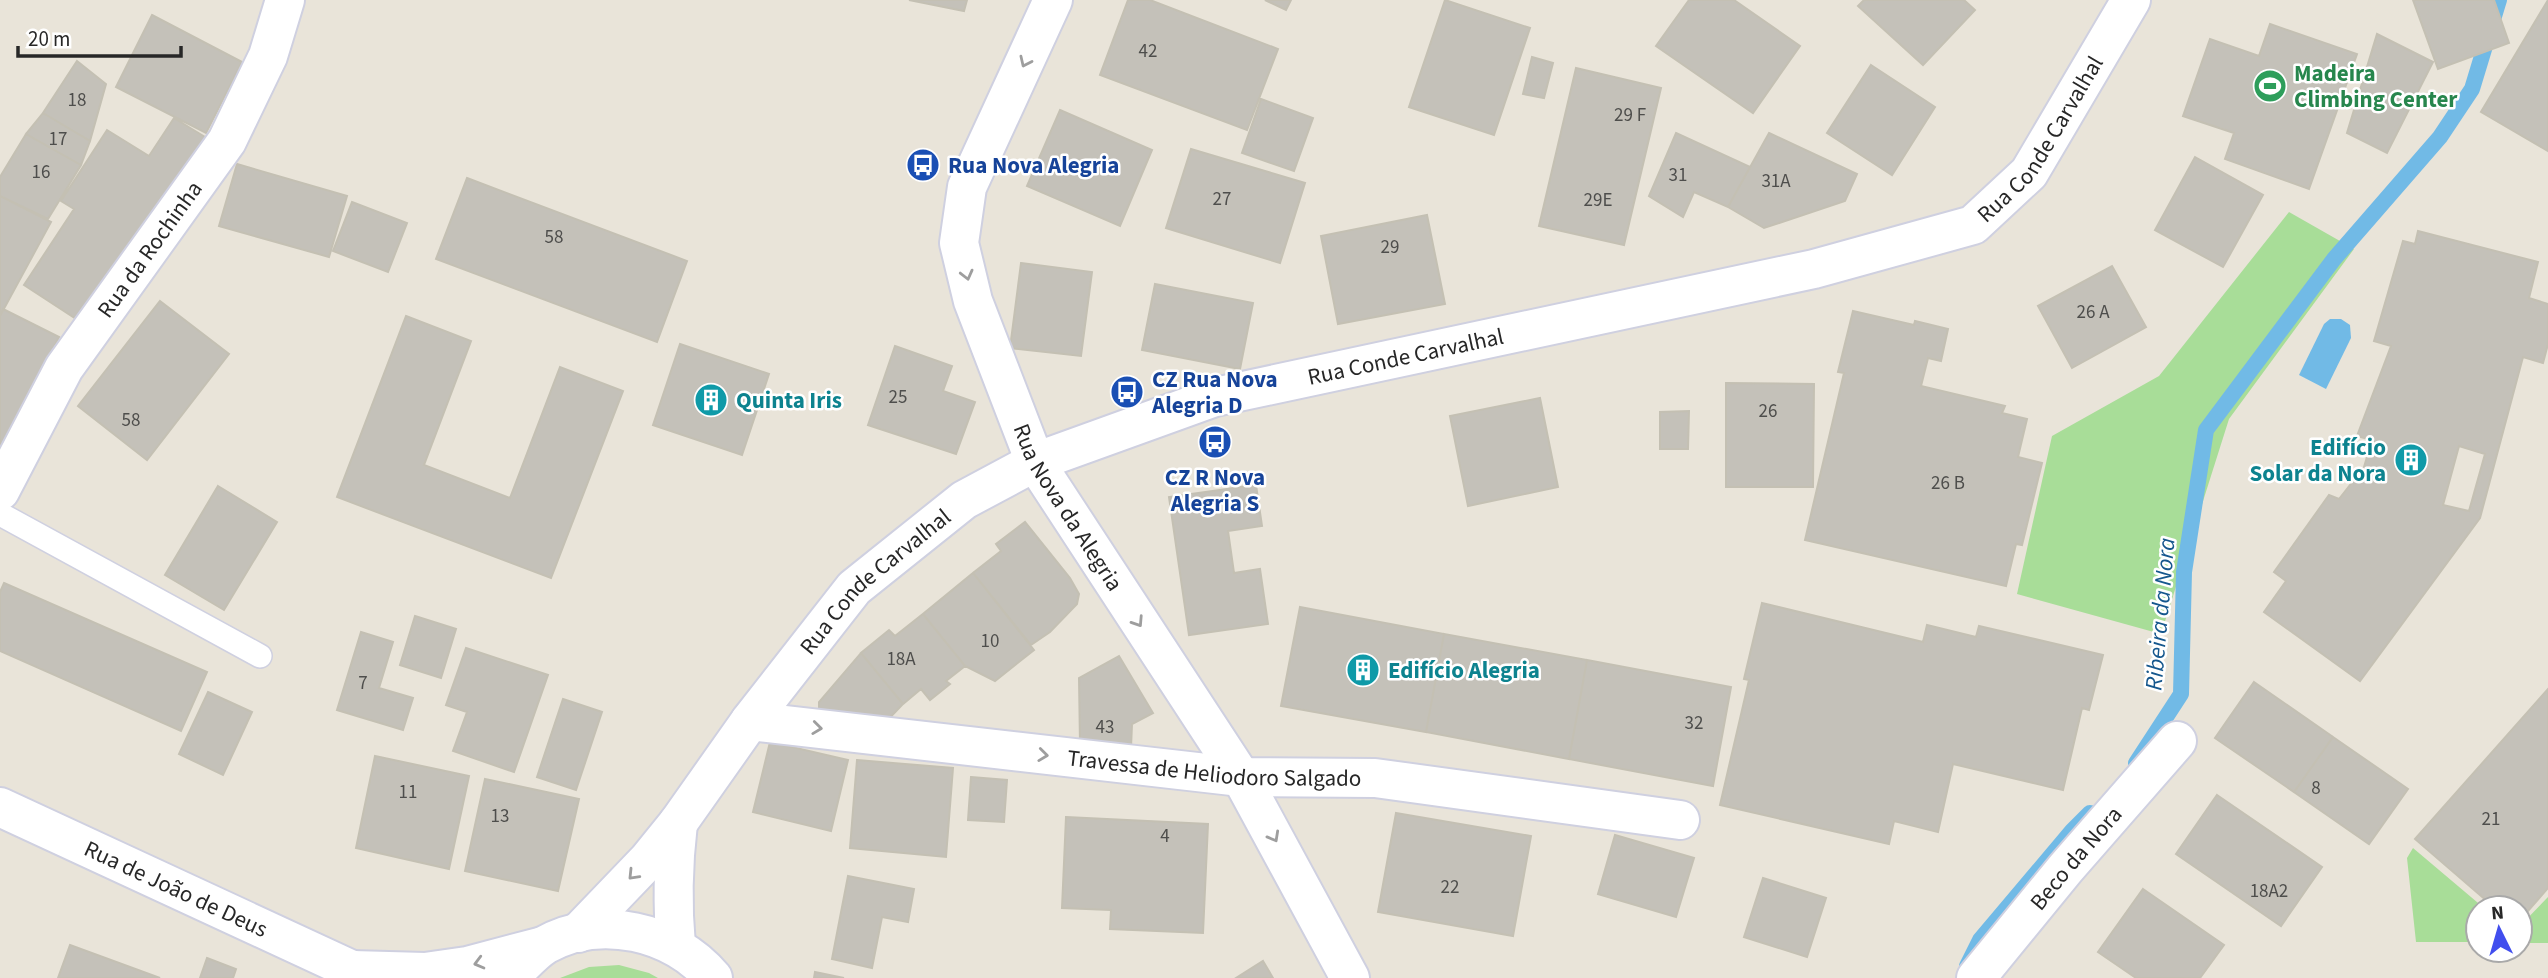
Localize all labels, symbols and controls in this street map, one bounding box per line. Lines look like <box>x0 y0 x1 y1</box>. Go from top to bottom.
scale bar <box>18 14 180 58</box>
text: 20 m <box>28 24 70 54</box>
house number: 42 <box>1139 38 1157 65</box>
street label: Rua Conde Carvalhal <box>1970 50 2112 230</box>
one-way arrow <box>1019 55 1033 67</box>
place label: Madeira Climbing Center <box>2294 57 2458 116</box>
sports icon: Madeira Climbing Center <box>2251 67 2289 105</box>
house number: 18 <box>68 87 86 114</box>
house number: 29 F <box>1614 102 1646 129</box>
house number: 17 <box>49 126 67 153</box>
bus stop icon: Rua Nova Alegria <box>904 146 942 184</box>
place label: Rua Nova Alegria <box>948 149 1119 182</box>
house number: 16 <box>32 159 50 186</box>
house number: 31 <box>1669 162 1687 189</box>
house number: 31A <box>1761 168 1791 195</box>
street label: Rua da Rochinha <box>89 174 210 325</box>
house number: 27 <box>1213 186 1231 213</box>
house number: 29E <box>1584 187 1612 214</box>
house number: 58 <box>545 224 563 251</box>
house number: 29 <box>1381 234 1399 261</box>
one-way arrow <box>958 269 973 281</box>
house number: 26 A <box>2076 299 2110 326</box>
street label: Rua Conde Carvalhal <box>1304 320 1507 394</box>
place label: CZ Rua Nova Alegria D <box>1151 363 1278 422</box>
bus stop icon: CZ Rua Nova Alegria D <box>1108 373 1146 411</box>
building icon: Quinta Iris <box>692 381 730 419</box>
place label: Quinta Iris <box>736 384 842 417</box>
house number: 25 <box>889 384 907 411</box>
house number: 26 <box>1759 398 1777 425</box>
house number: 58 <box>122 407 140 434</box>
street label: Rua Nova da Alegria <box>1005 419 1131 598</box>
bus stop icon: CZ R Nova Alegria S <box>1196 423 1234 461</box>
place label: Edifício Solar da Nora <box>2249 431 2386 490</box>
building icon: Edifício Solar da Nora <box>2392 441 2430 479</box>
place label: CZ R Nova Alegria S <box>1165 461 1265 520</box>
house number: 26 B <box>1931 470 1965 497</box>
street label: Rua Conde Carvalhal <box>792 501 958 662</box>
water label: Ribeira da Nora <box>2136 536 2185 692</box>
one-way arrow <box>1130 614 1142 627</box>
house number: 10 <box>981 628 999 655</box>
house number: 18A <box>886 646 916 673</box>
building icon: Edifício Alegria <box>1344 651 1382 689</box>
place label: Edifício Alegria <box>1388 654 1540 687</box>
house number: 7 <box>358 670 368 697</box>
house number: 32 <box>1685 710 1703 737</box>
house number: 43 <box>1096 714 1114 741</box>
one-way arrow <box>812 721 823 736</box>
street label: Travessa de Heliodoro Salgado <box>1066 741 1361 795</box>
one-way arrow <box>1038 747 1049 762</box>
house number: 8 <box>2311 775 2321 802</box>
house number: 11 <box>399 779 417 806</box>
street label: Beco da Nora <box>2022 799 2130 917</box>
house number: 13 <box>491 803 509 830</box>
house number: 21 <box>2482 806 2500 833</box>
house number: 4 <box>1160 823 1170 850</box>
one-way arrow <box>1265 830 1279 843</box>
street label: Rua de João de Deus <box>79 832 273 946</box>
one-way arrow <box>629 867 642 880</box>
house number: 22 <box>1441 874 1459 901</box>
house number: 18A2 <box>2250 878 2288 905</box>
north arrow <box>2464 894 2534 964</box>
text: N <box>2490 900 2505 928</box>
one-way arrow <box>473 955 485 969</box>

